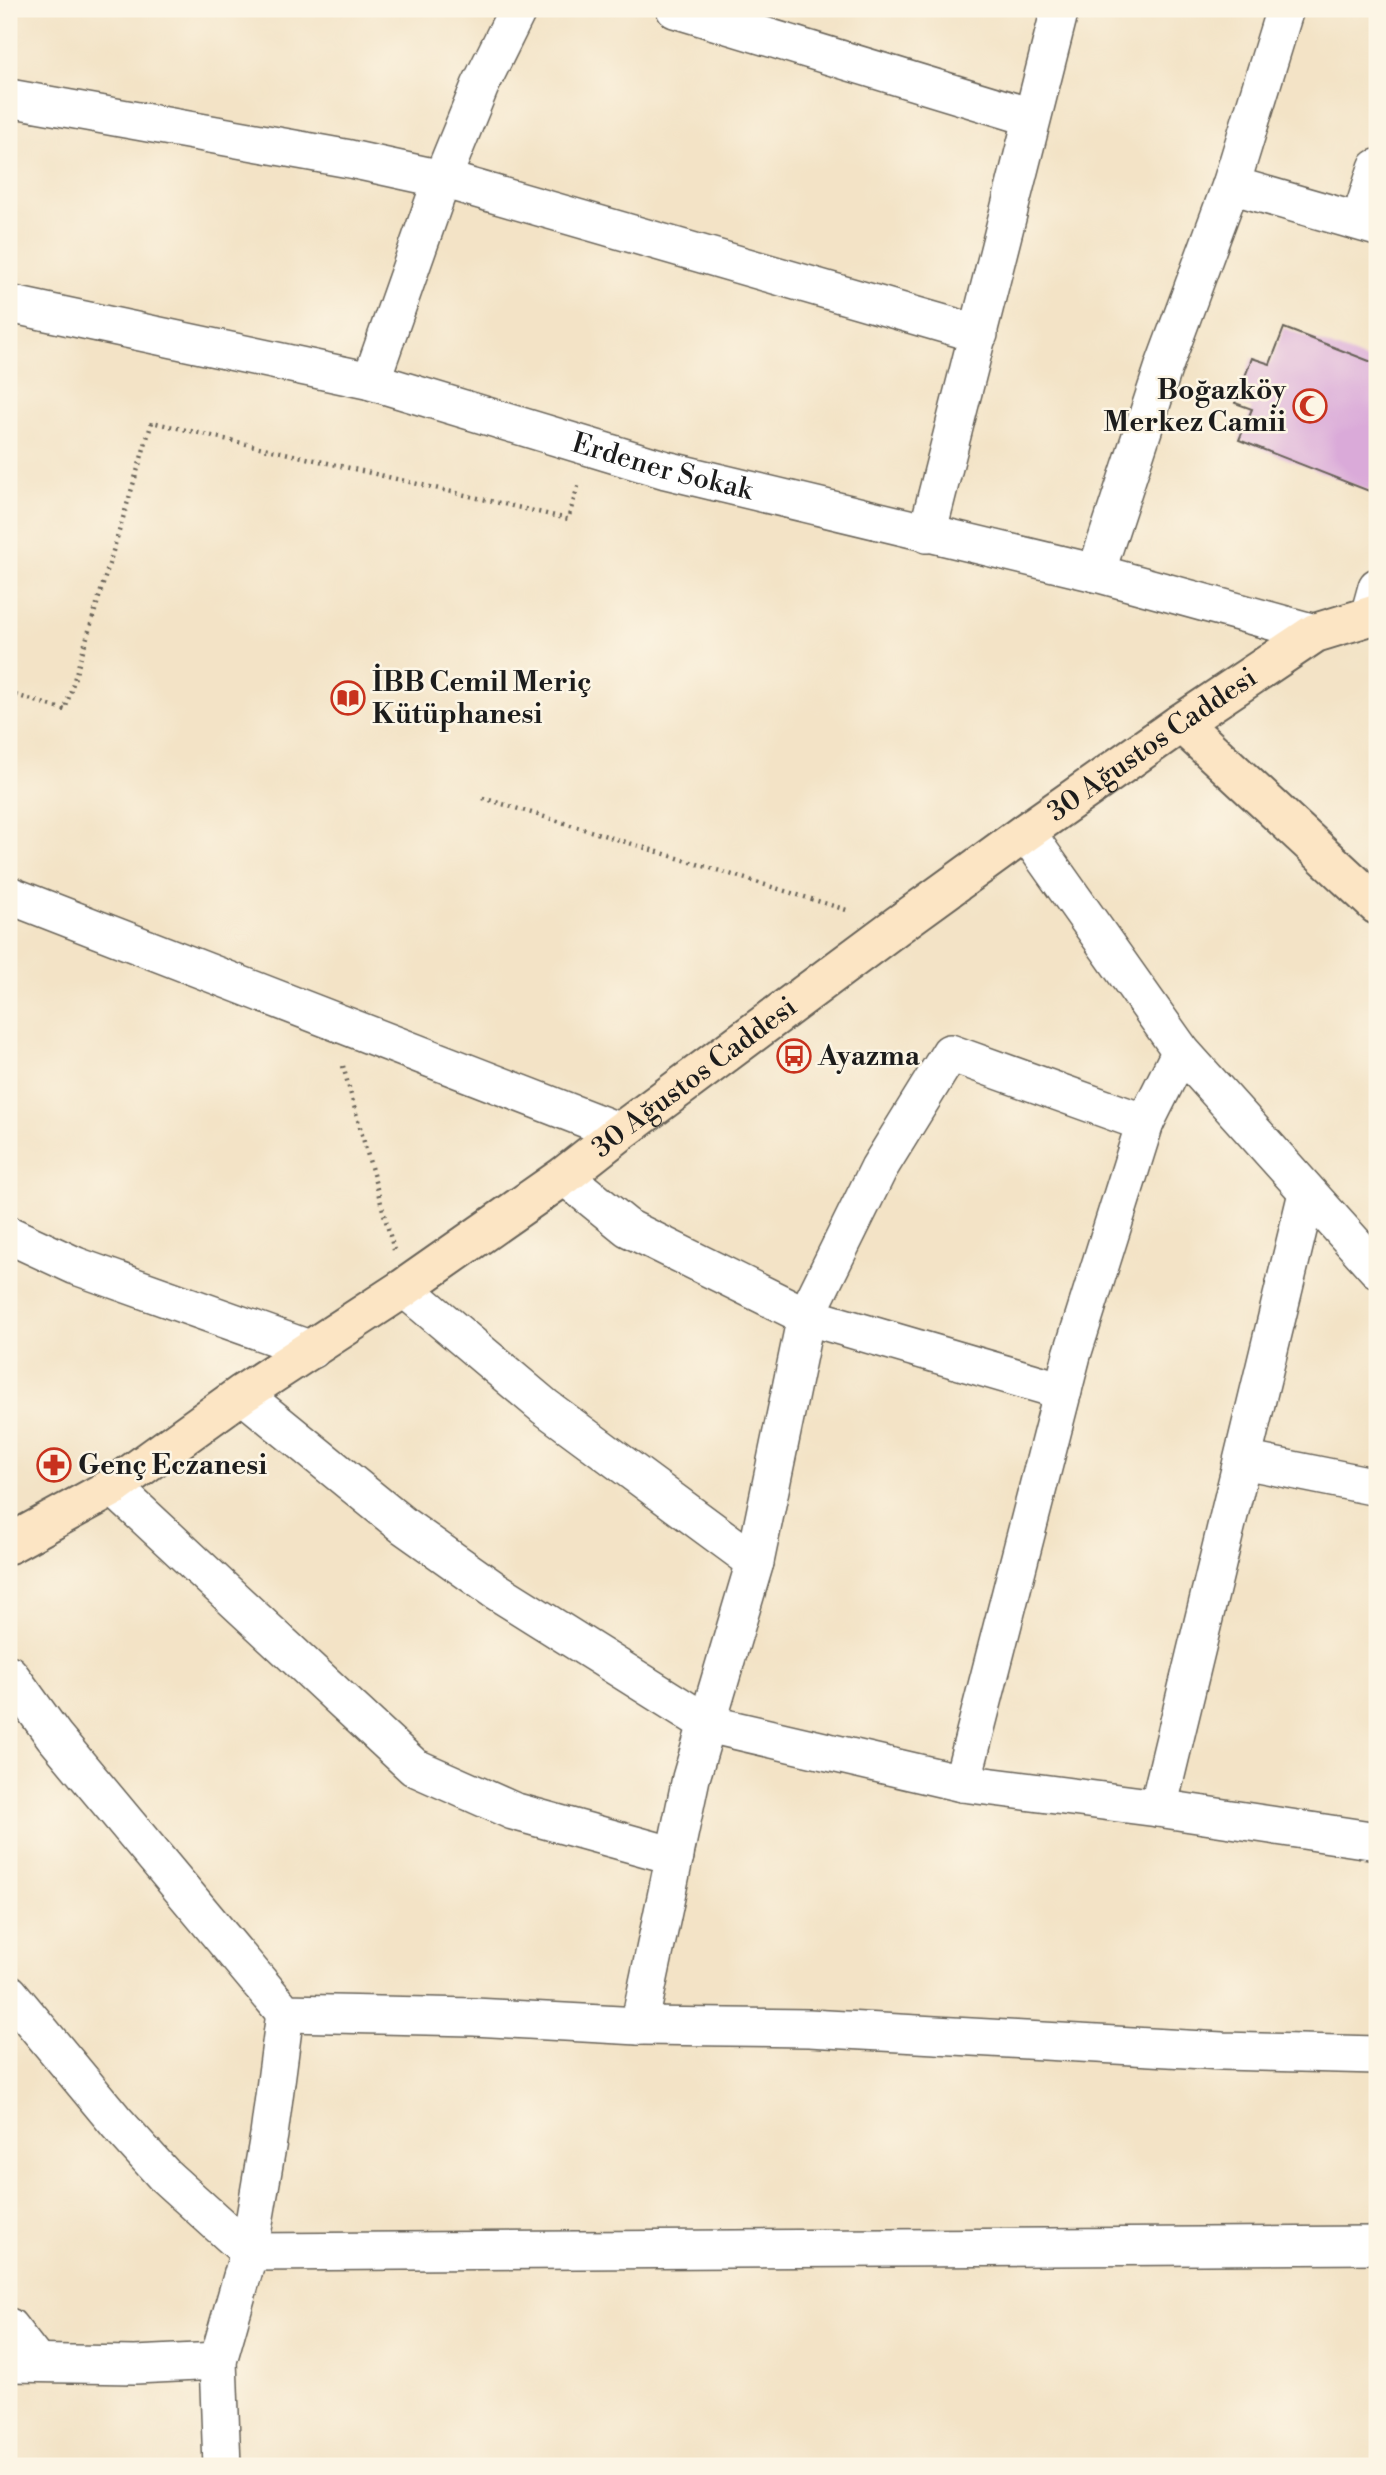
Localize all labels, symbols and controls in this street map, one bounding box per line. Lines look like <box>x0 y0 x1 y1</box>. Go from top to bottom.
place label: Boğazköy Merkez Camii <box>1103 373 1287 440</box>
mosque icon: Boğazköy Merkez Camii <box>1291 387 1329 425</box>
street label: Erdener Sokak <box>568 425 758 508</box>
street label: 30 Ağustos Caddesi <box>1040 660 1263 829</box>
place label: İBB Cemil Meriç Kütüphanesi <box>372 663 592 732</box>
library icon: İBB Cemil Meriç Kütüphanesi <box>329 679 367 717</box>
street label: 30 Ağustos Caddesi <box>585 989 804 1165</box>
bus stop icon: Ayazma <box>775 1037 813 1075</box>
place label: Ayazma <box>817 1039 921 1074</box>
pharmacy icon: Genç Eczanesi <box>35 1446 73 1484</box>
place label: Genç Eczanesi <box>78 1448 267 1483</box>

